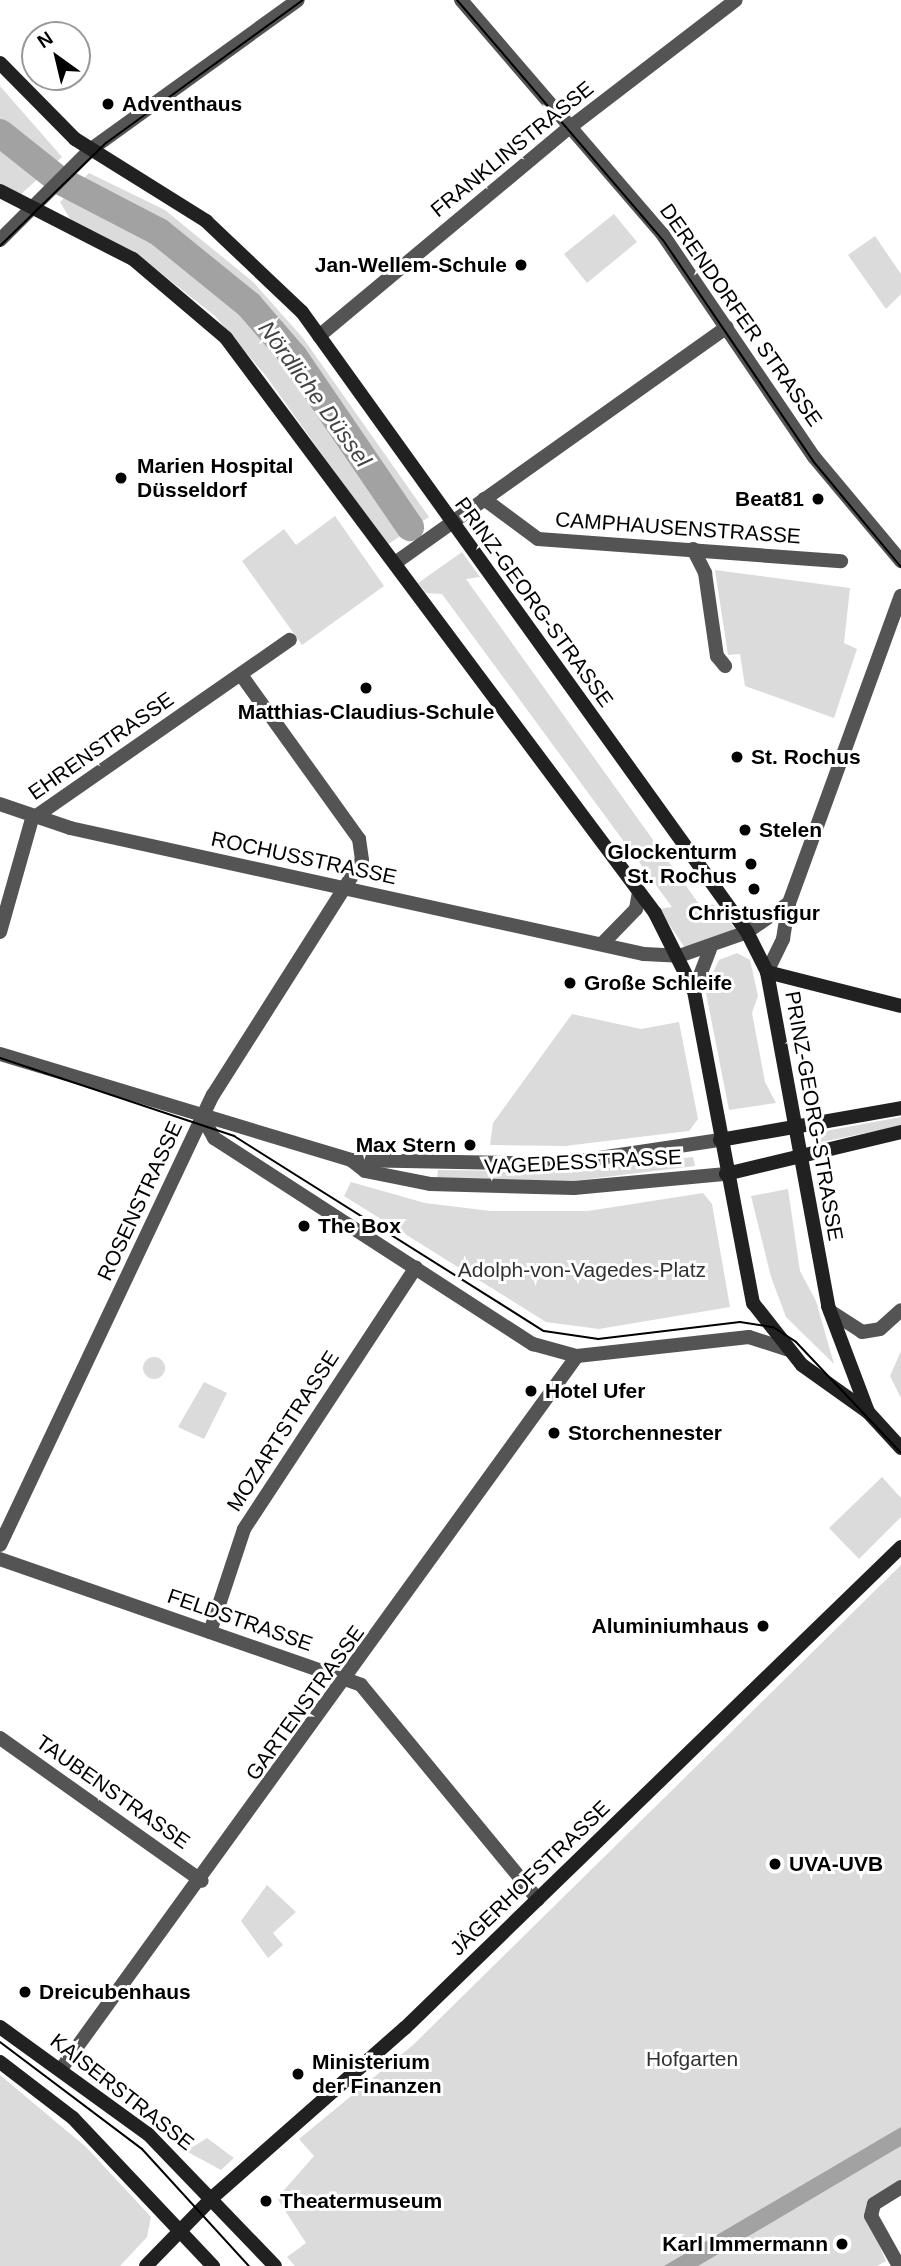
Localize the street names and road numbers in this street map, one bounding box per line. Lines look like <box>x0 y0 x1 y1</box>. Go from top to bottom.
street label: FRANKLINSTRASSE <box>426 76 598 222</box>
street label: DERENDORFER STRASSE <box>654 199 828 431</box>
street label: PRINZ-GEORG-STRASSE <box>449 492 619 712</box>
street label: CAMPHAUSENSTRASSE <box>554 507 802 549</box>
street label: EHRENSTRASSE <box>24 686 178 806</box>
street label: ROCHUSSTRASSE <box>209 826 399 890</box>
street label: PRINZ-GEORG-STRASSE <box>780 989 848 1243</box>
street label: ROSENSTRASSE <box>92 1117 188 1285</box>
street label: VAGEDESSTRASSE <box>483 1144 683 1180</box>
street label: MOZARTSTRASSE <box>222 1346 344 1516</box>
street label: FELDSTRASSE <box>164 1583 316 1657</box>
street label: GARTENSTRASSE <box>240 1621 370 1785</box>
street label: TAUBENSTRASSE <box>31 1730 195 1854</box>
street label: JÄGERHOFSTRASSE <box>445 1795 615 1961</box>
street label: KAISERSTRASSE <box>45 2028 199 2156</box>

